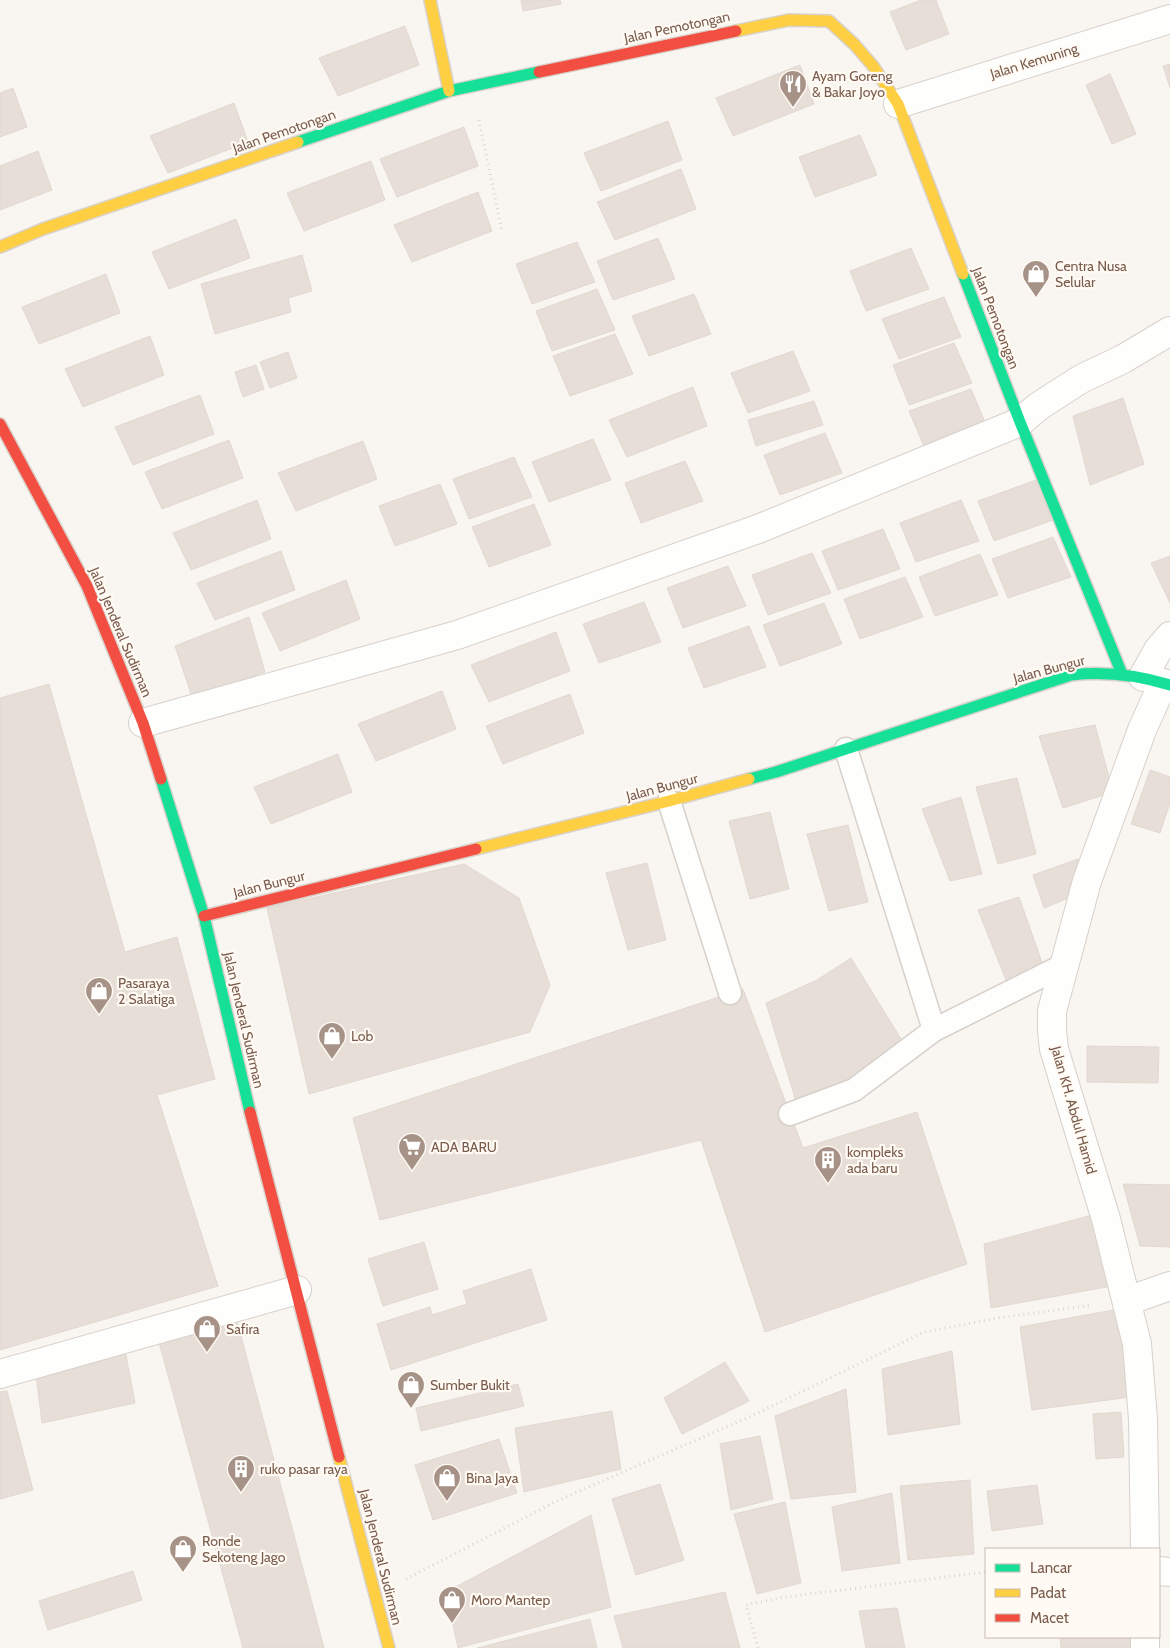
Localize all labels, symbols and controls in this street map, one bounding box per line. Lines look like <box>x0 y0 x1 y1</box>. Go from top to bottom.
street label: Jalan Pemotongan <box>621 7 732 47</box>
street label: Jalan Kemuning <box>987 39 1081 83</box>
place label: Ayam Goreng & Bakar Joyo <box>812 67 893 101</box>
restaurant icon: Ayam Goreng & Bakar Joyo <box>778 69 808 108</box>
street label: Jalan Pemotongan <box>229 105 338 157</box>
place label: Centra Nusa Selular <box>1055 257 1127 291</box>
shop icon: Centra Nusa Selular <box>1021 259 1051 298</box>
street label: Jalan Pemotongan <box>968 264 1024 372</box>
street label: Jalan Jenderal Sudirman <box>85 563 157 700</box>
street label: Jalan Bungur <box>1010 651 1087 687</box>
street label: Jalan Bungur <box>623 769 700 805</box>
street label: Jalan Bungur <box>230 866 307 902</box>
street label: Jalan Jenderal Sudirman <box>219 949 268 1090</box>
place label: Pasaraya 2 Salatiga <box>118 974 175 1008</box>
shop icon: Pasaraya 2 Salatiga <box>84 976 114 1015</box>
shop icon: Lob <box>317 1021 347 1060</box>
place label: Lob <box>351 1027 374 1045</box>
street label: Jalan KH. Abdul Hamid <box>1047 1043 1101 1176</box>
supermarket icon: ADA BARU <box>397 1132 427 1171</box>
place label: ADA BARU <box>431 1138 497 1156</box>
place label: kompleks ada baru <box>847 1143 903 1177</box>
building icon: kompleks ada baru <box>813 1145 843 1184</box>
shop icon: Safira <box>192 1314 222 1353</box>
place label: Safira <box>226 1320 260 1338</box>
shop icon: Sumber Bukit <box>396 1370 426 1409</box>
place label: Sumber Bukit <box>430 1376 510 1394</box>
building icon: ruko pasar raya <box>226 1454 256 1493</box>
place label: ruko pasar raya <box>260 1460 348 1478</box>
shop icon: Bina Jaya <box>432 1463 462 1502</box>
place label: Bina Jaya <box>466 1469 519 1487</box>
street label: Jalan Jenderal Sudirman <box>355 1486 407 1627</box>
place label: Ronde Sekoteng Jago <box>202 1532 286 1566</box>
shop icon: Ronde Sekoteng Jago <box>168 1534 198 1573</box>
legend <box>985 1548 1160 1638</box>
text: Lancar <box>1030 1559 1072 1577</box>
text: Padat <box>1030 1584 1066 1602</box>
shop icon: Moro Mantep <box>437 1585 467 1624</box>
place label: Moro Mantep <box>471 1591 551 1609</box>
text: Macet <box>1030 1609 1069 1627</box>

